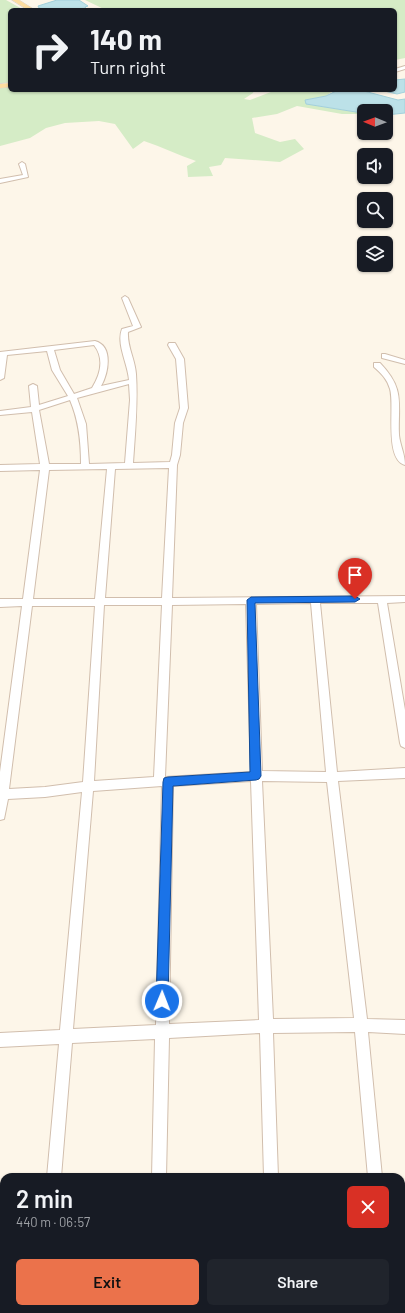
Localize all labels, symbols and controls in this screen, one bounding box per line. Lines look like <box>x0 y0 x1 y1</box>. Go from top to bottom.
text: 140 m <box>90 22 162 56</box>
icon: right <box>24 24 76 76</box>
text: Turn right <box>90 56 166 78</box>
north arrow <box>357 104 393 140</box>
map controls <box>357 104 393 272</box>
button: sound <box>357 148 393 184</box>
button: search <box>357 192 393 228</box>
button: layers <box>357 236 393 272</box>
pin <box>338 558 372 599</box>
icon: arrive <box>344 564 366 586</box>
position arrow <box>141 980 183 1022</box>
text: 2 min <box>16 1184 73 1213</box>
button: close <box>347 1186 389 1228</box>
text: 440 m · 06:57 <box>16 1214 90 1230</box>
button: Exit <box>16 1259 199 1305</box>
button: Share <box>207 1259 389 1305</box>

